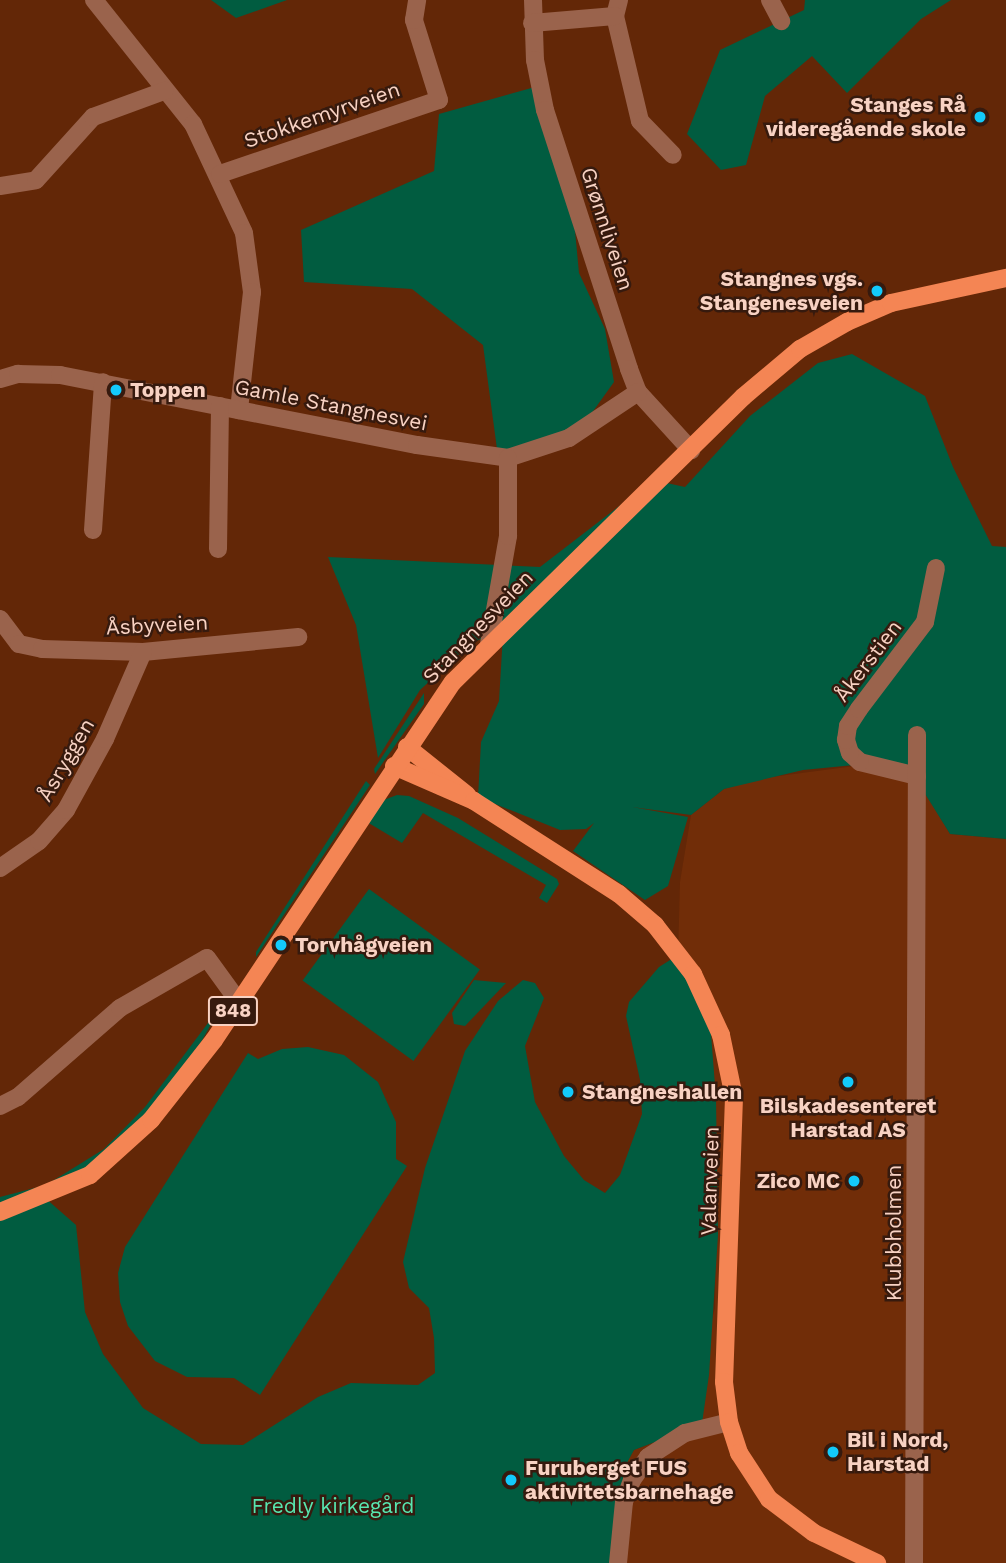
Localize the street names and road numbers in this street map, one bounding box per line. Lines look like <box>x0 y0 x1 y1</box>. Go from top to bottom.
street label: Stokkemyrveien <box>241 77 403 153</box>
street label: Grønnliveien <box>575 164 639 294</box>
street label: Gamle Stangnesvei <box>233 374 429 436</box>
street label: Stangnesveien <box>418 565 538 689</box>
street label: Åsbyveien <box>105 610 209 640</box>
street label: Åkerstien <box>829 615 907 707</box>
street label: Åsryggen <box>32 714 100 806</box>
road number: 848 <box>207 995 259 1026</box>
street label: Valanveien <box>696 1126 724 1236</box>
street label: Klubbholmen <box>881 1165 907 1301</box>

